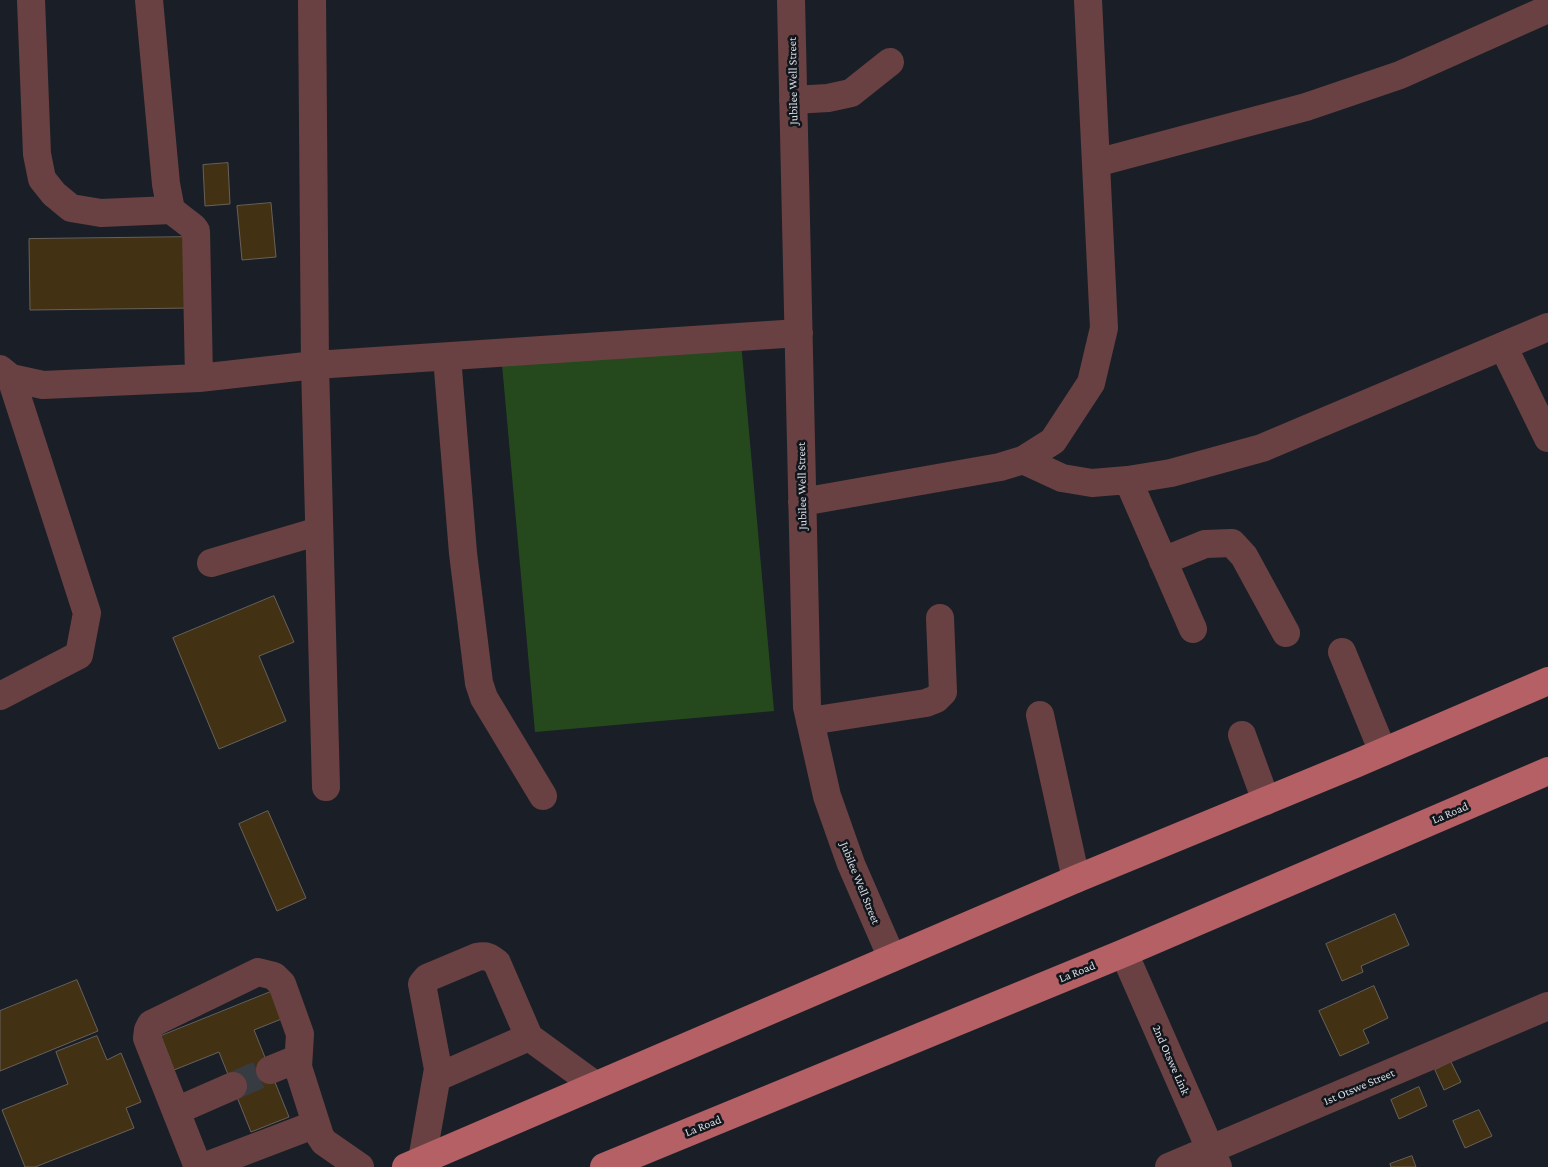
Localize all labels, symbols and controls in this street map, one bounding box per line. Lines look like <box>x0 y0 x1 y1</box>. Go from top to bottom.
street label: Jubilee Well Street <box>785 37 801 125</box>
street label: Jubilee Well Street <box>794 442 810 530</box>
street label: La Road <box>1430 799 1470 827</box>
street label: Jubilee Well Street <box>837 840 883 926</box>
street label: La Road <box>1057 958 1097 986</box>
street label: 2nd Otswe Link <box>1149 1023 1193 1097</box>
street label: 1st Otswe Street <box>1321 1066 1397 1108</box>
street label: La Road <box>683 1112 723 1140</box>

